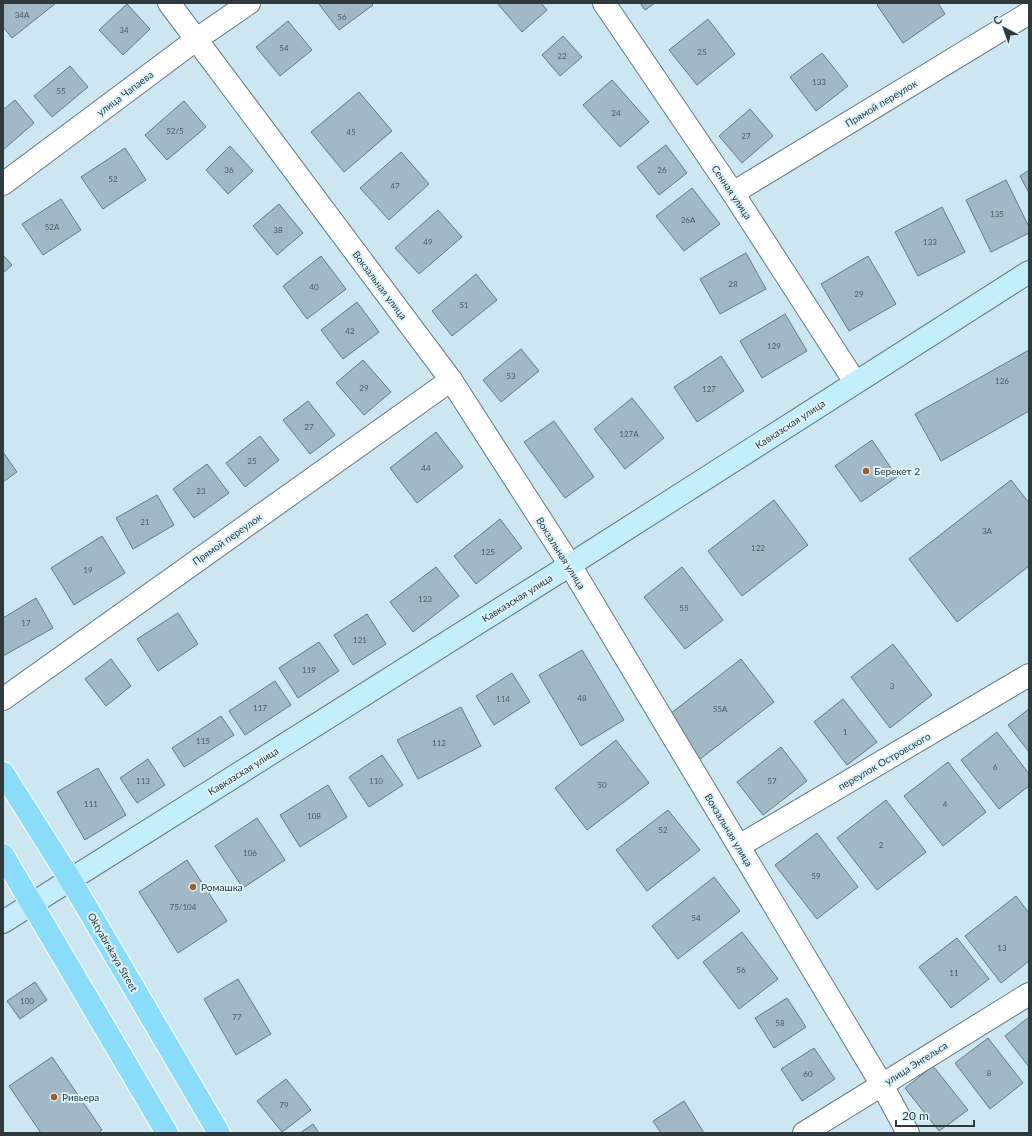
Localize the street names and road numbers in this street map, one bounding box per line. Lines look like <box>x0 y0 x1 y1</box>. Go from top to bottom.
street label: улица Чапаева <box>95 68 155 118</box>
street label: Прямой переулок <box>843 76 920 129</box>
street label: Сенная улица <box>709 163 755 221</box>
street label: Вокзальная улица <box>350 248 410 322</box>
street label: Кавказская улица <box>753 397 827 451</box>
street label: Прямой переулок <box>190 510 265 567</box>
street label: Вокзальная улица <box>534 515 588 591</box>
street label: Кавказская улица <box>480 571 555 625</box>
street label: переулок Островского <box>836 729 933 792</box>
street label: Кавказская улица <box>206 744 281 798</box>
street label: Вокзальная улица <box>703 791 755 869</box>
street label: Oktyabrskaya Street <box>86 910 141 994</box>
street label: улица Энгельса <box>882 1039 950 1087</box>

